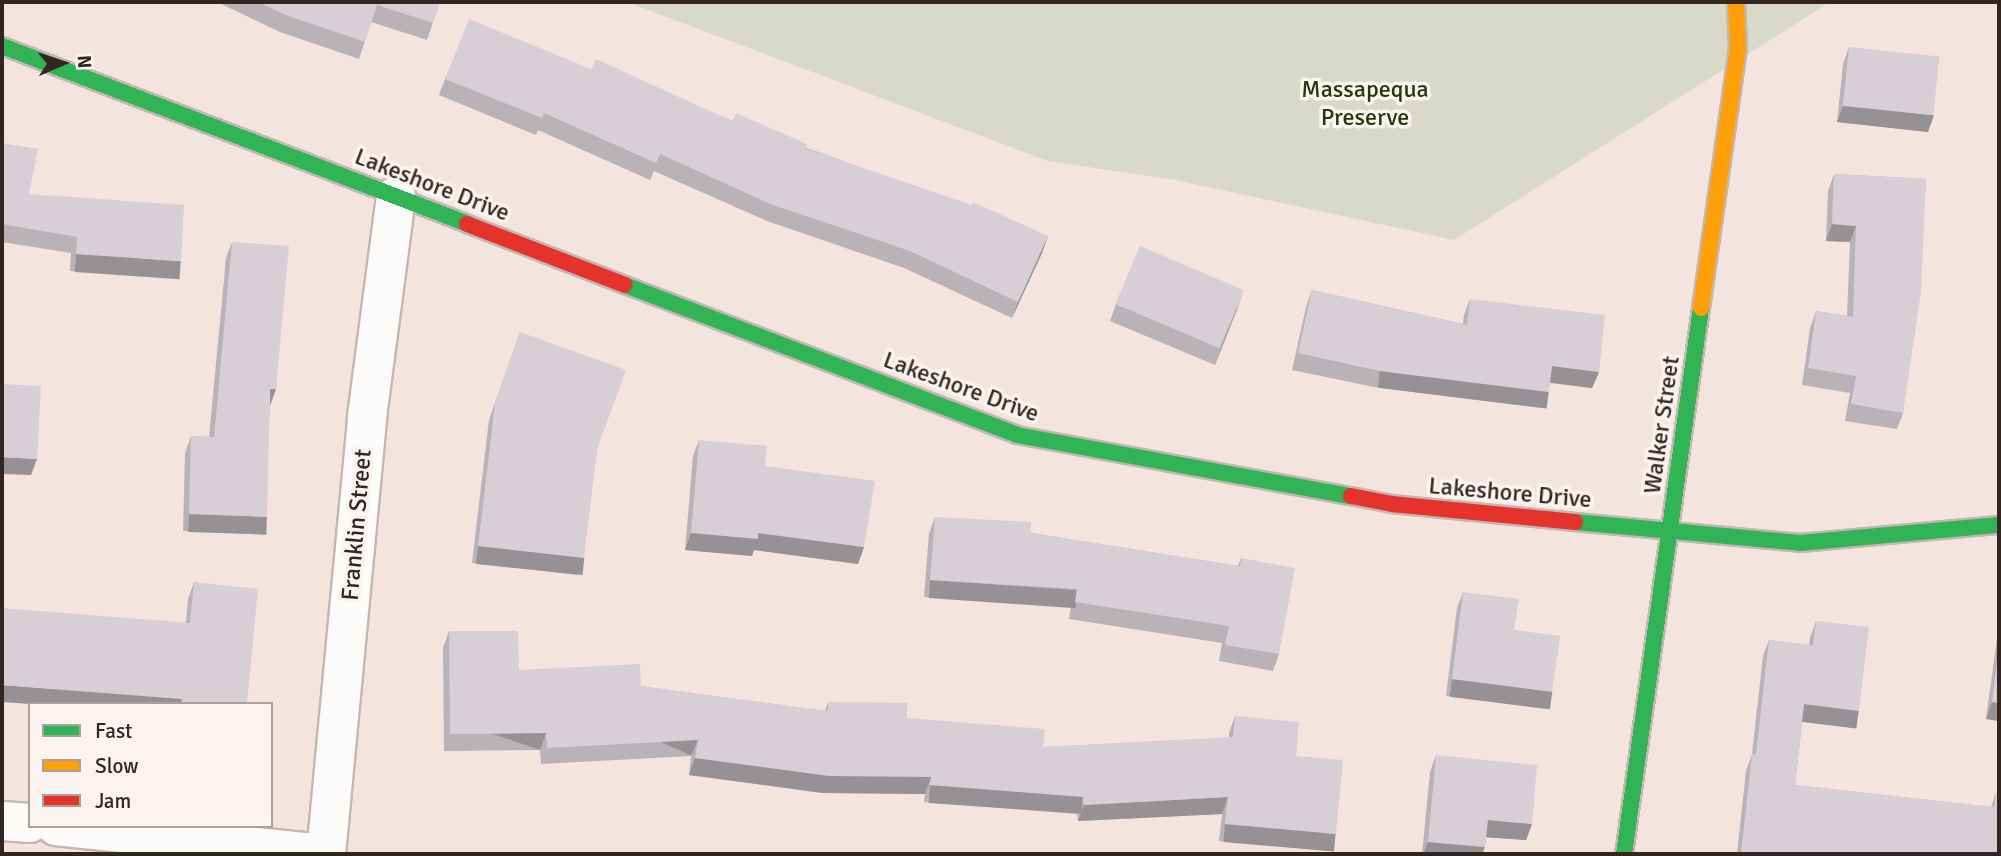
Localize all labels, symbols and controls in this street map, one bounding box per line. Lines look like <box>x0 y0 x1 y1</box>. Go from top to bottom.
north arrow <box>28 28 98 98</box>
text: N <box>72 55 96 69</box>
park label: Massapequa Preserve <box>1301 76 1429 132</box>
street label: Lakeshore Drive <box>351 142 513 228</box>
street label: Lakeshore Drive <box>879 346 1043 428</box>
street label: Walker Street <box>1638 354 1686 496</box>
street label: Franklin Street <box>336 448 378 602</box>
street label: Lakeshore Drive <box>1427 472 1593 514</box>
legend <box>28 702 273 828</box>
text: Fast <box>95 718 132 744</box>
text: Slow <box>95 753 139 779</box>
text: Jam <box>95 788 131 814</box>

